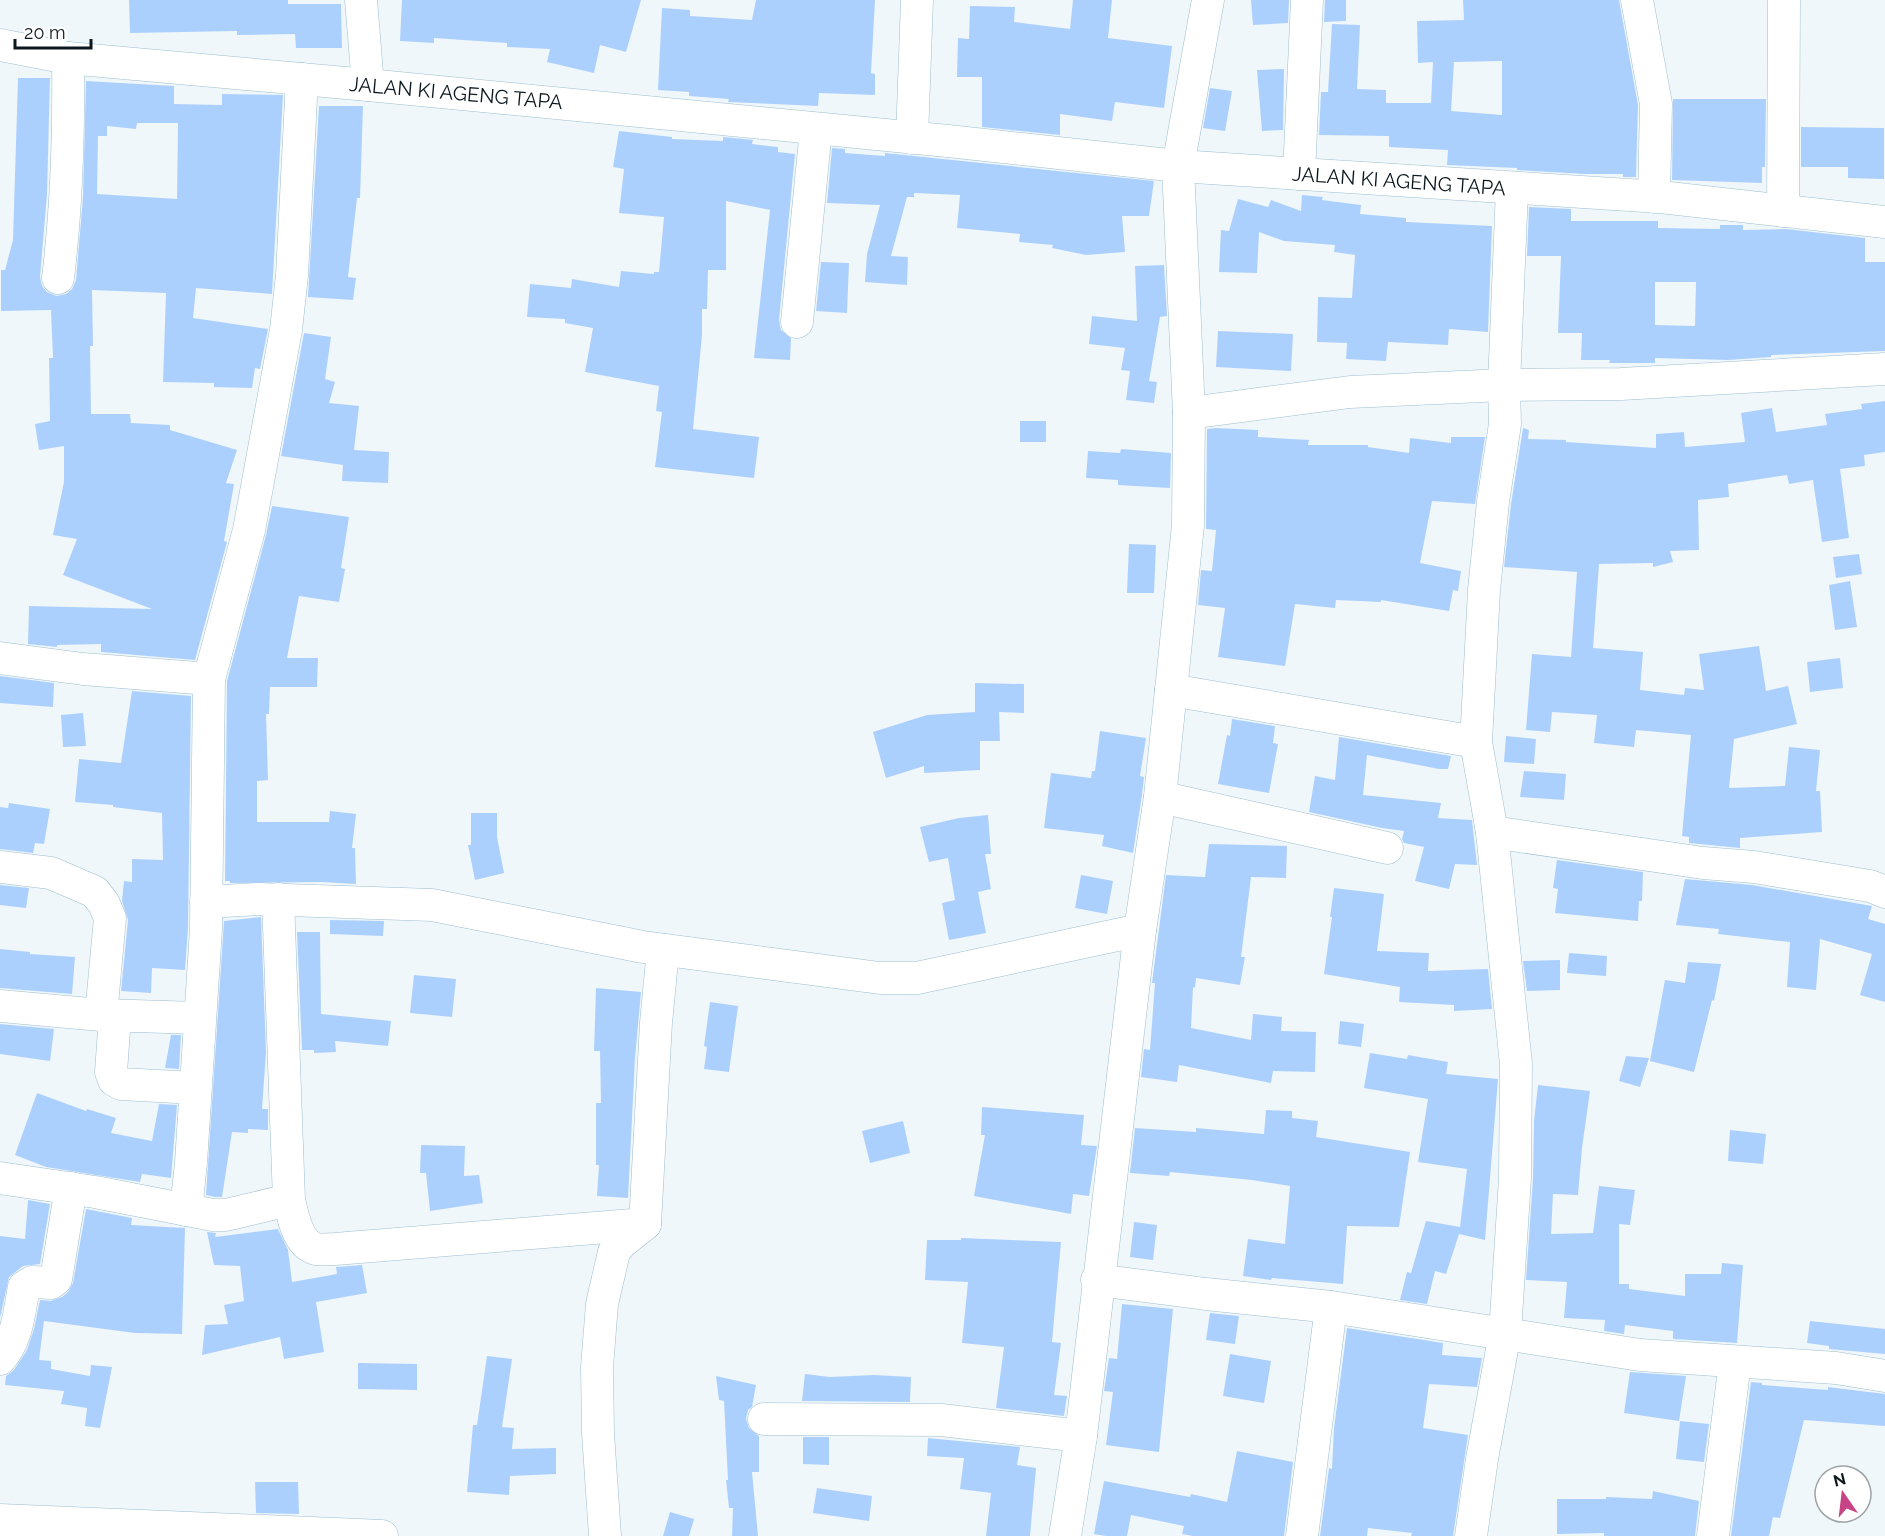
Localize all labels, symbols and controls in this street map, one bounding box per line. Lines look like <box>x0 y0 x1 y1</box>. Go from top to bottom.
scale bar <box>15 12 92 50</box>
text: 20 m <box>24 22 66 43</box>
street label: JALAN KI AGENG TAPA <box>348 72 564 114</box>
street label: JALAN KI AGENG TAPA <box>1291 162 1507 200</box>
north arrow <box>1813 1464 1873 1524</box>
text: N <box>1831 1469 1848 1491</box>

